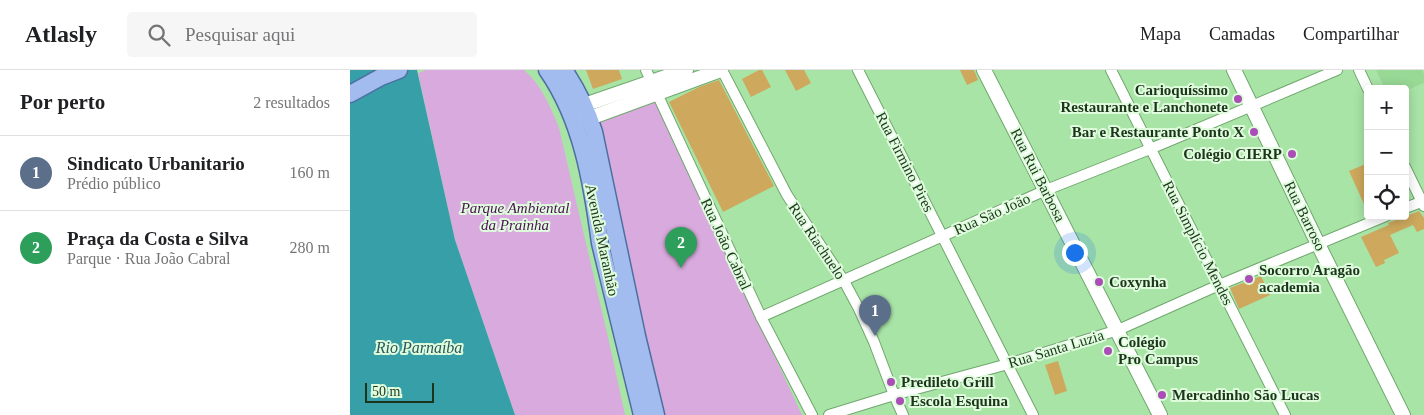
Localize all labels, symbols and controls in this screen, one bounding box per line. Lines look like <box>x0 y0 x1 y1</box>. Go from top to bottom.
search box <box>127 12 477 57</box>
text: Atlasly <box>25 21 97 47</box>
icon: search <box>145 21 173 49</box>
text: Pesquisar aqui <box>185 24 295 45</box>
text: Mapa <box>1140 24 1181 44</box>
text: Camadas <box>1209 24 1275 44</box>
text: Compartilhar <box>1303 24 1399 44</box>
place label: Carioquíssimo Restaurante e Lanchonete <box>1061 82 1228 115</box>
map controls <box>1364 85 1409 220</box>
button: + <box>1364 85 1409 130</box>
text: Por perto <box>20 90 105 114</box>
marker: Carioquíssimo Restaurante e Lanchonete <box>1232 93 1244 105</box>
text: 2 resultados <box>253 94 330 111</box>
street label: Rua Firmino Pires <box>873 109 937 215</box>
place label: Bar e Restaurante Ponto X <box>1072 124 1244 140</box>
street label: Rua Rui Barbosa <box>1008 126 1069 225</box>
marker: Bar e Restaurante Ponto X <box>1248 126 1260 138</box>
button: − <box>1364 130 1409 175</box>
place label: Colégio CIERP <box>1183 146 1282 162</box>
marker: Colégio CIERP <box>1286 148 1298 160</box>
text: Sindicato Urbanitario <box>67 153 245 174</box>
text: 1 <box>32 164 40 181</box>
text: 160 m <box>290 164 330 181</box>
text: Prédio público <box>67 175 161 192</box>
button: locate <box>1364 175 1409 220</box>
street label: Rua Simplício Mendes <box>1160 178 1236 308</box>
street label: Rua Barroso <box>1281 179 1329 253</box>
street label: Avenida Maranhão <box>582 182 622 298</box>
street label: Rua São João <box>951 190 1033 238</box>
street label: Rua João Cabral <box>698 196 754 292</box>
park label: Parque Ambiental da Prainha <box>460 200 569 233</box>
street label: Rua Riachuelo <box>786 200 848 282</box>
pin: 2 <box>665 227 697 268</box>
text: Praça da Costa e Silva <box>67 228 249 249</box>
text: 2 <box>32 239 40 256</box>
text: 280 m <box>290 239 330 256</box>
your location <box>1062 240 1088 266</box>
text: Parque · Rua João Cabral <box>67 250 231 267</box>
place label: Socorro Aragão academia <box>1259 262 1360 295</box>
marker: Socorro Aragão academia <box>1243 273 1255 285</box>
place label: Coxynha <box>1109 274 1167 290</box>
marker: Coxynha <box>1093 276 1105 288</box>
pin: 1 <box>859 295 891 336</box>
street label: Rua Santa Luzia <box>1006 327 1106 371</box>
place label: Colégio Pro Campus <box>1118 334 1198 367</box>
water label: Rio Parnaíba <box>375 339 462 356</box>
marker: Colégio Pro Campus <box>1102 345 1114 357</box>
place label: Predileto Grill <box>901 374 994 390</box>
marker: Predileto Grill <box>885 376 897 388</box>
scale bar <box>365 380 434 403</box>
text: 50 m <box>372 384 400 399</box>
place label: Mercadinho São Lucas <box>1172 387 1319 403</box>
marker: Mercadinho São Lucas <box>1156 389 1168 401</box>
place label: Escola Esquina <box>910 393 1008 409</box>
marker: Escola Esquina <box>894 395 906 407</box>

